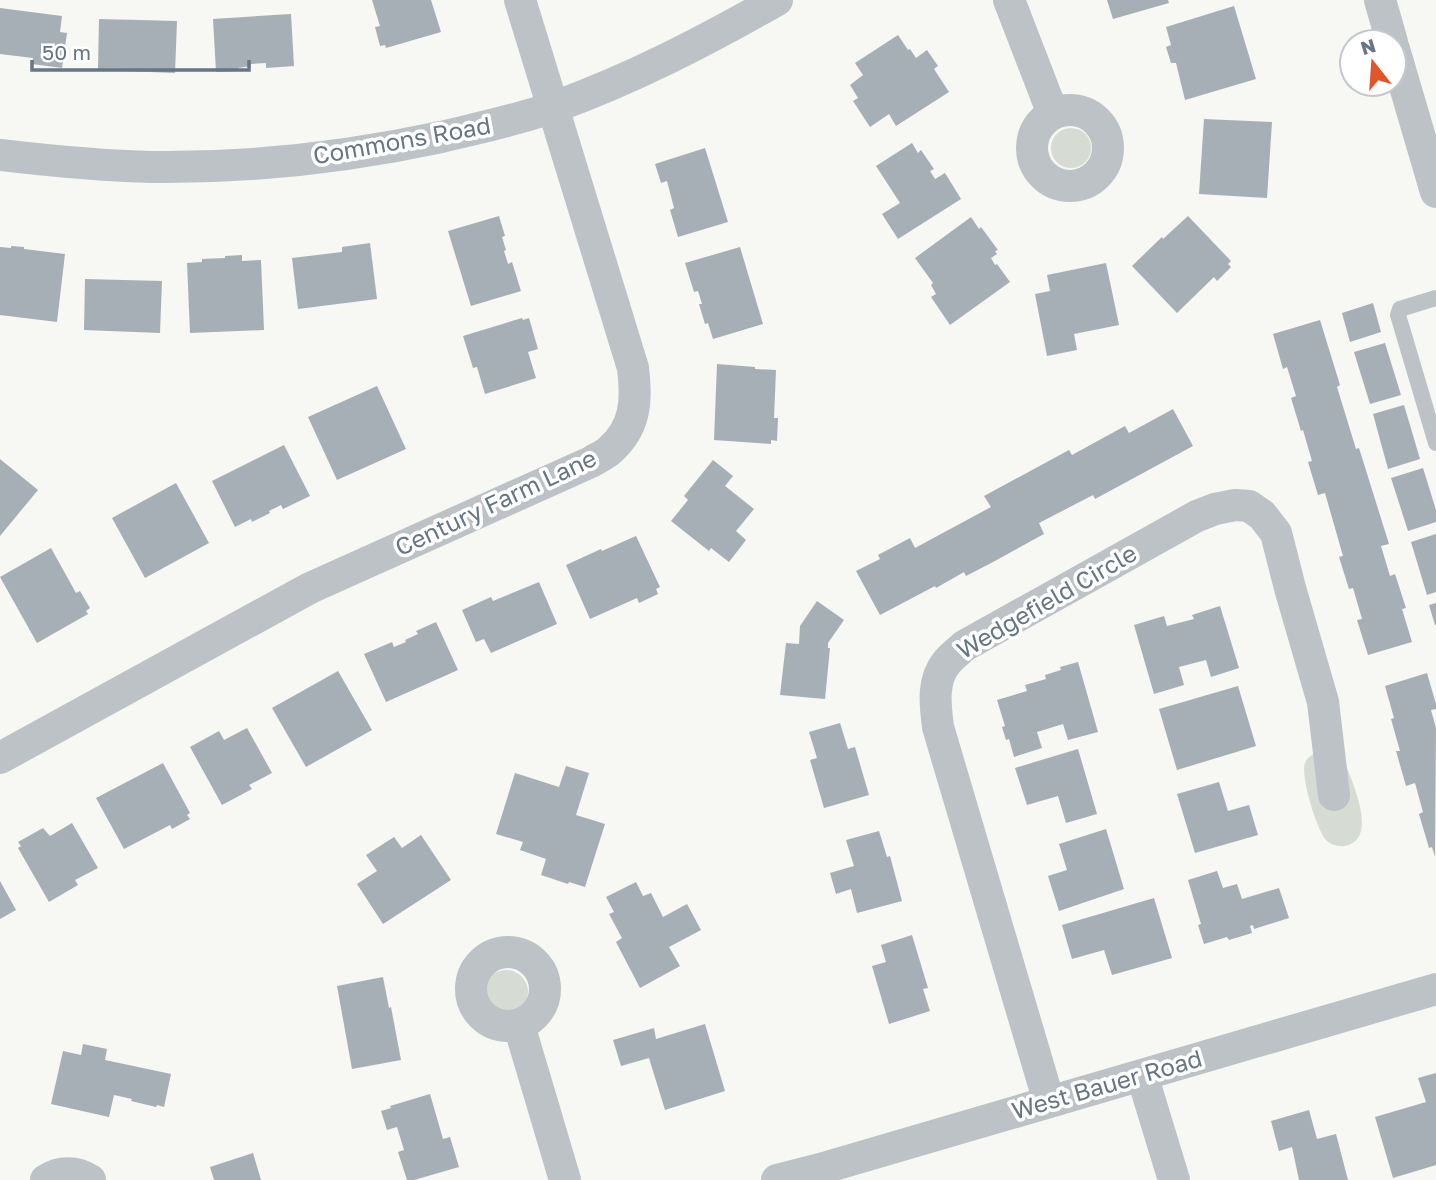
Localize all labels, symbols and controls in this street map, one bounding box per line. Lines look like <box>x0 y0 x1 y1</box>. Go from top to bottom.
scale bar <box>32 28 248 72</box>
north arrow <box>1338 28 1408 98</box>
text: N <box>1358 33 1378 59</box>
text: 50 m <box>42 39 91 65</box>
street label: Commons Road <box>311 110 493 169</box>
street label: Century Farm Lane <box>390 442 601 561</box>
street label: Wedgefield Circle <box>951 537 1141 664</box>
street label: West Bauer Road <box>1008 1043 1205 1125</box>

